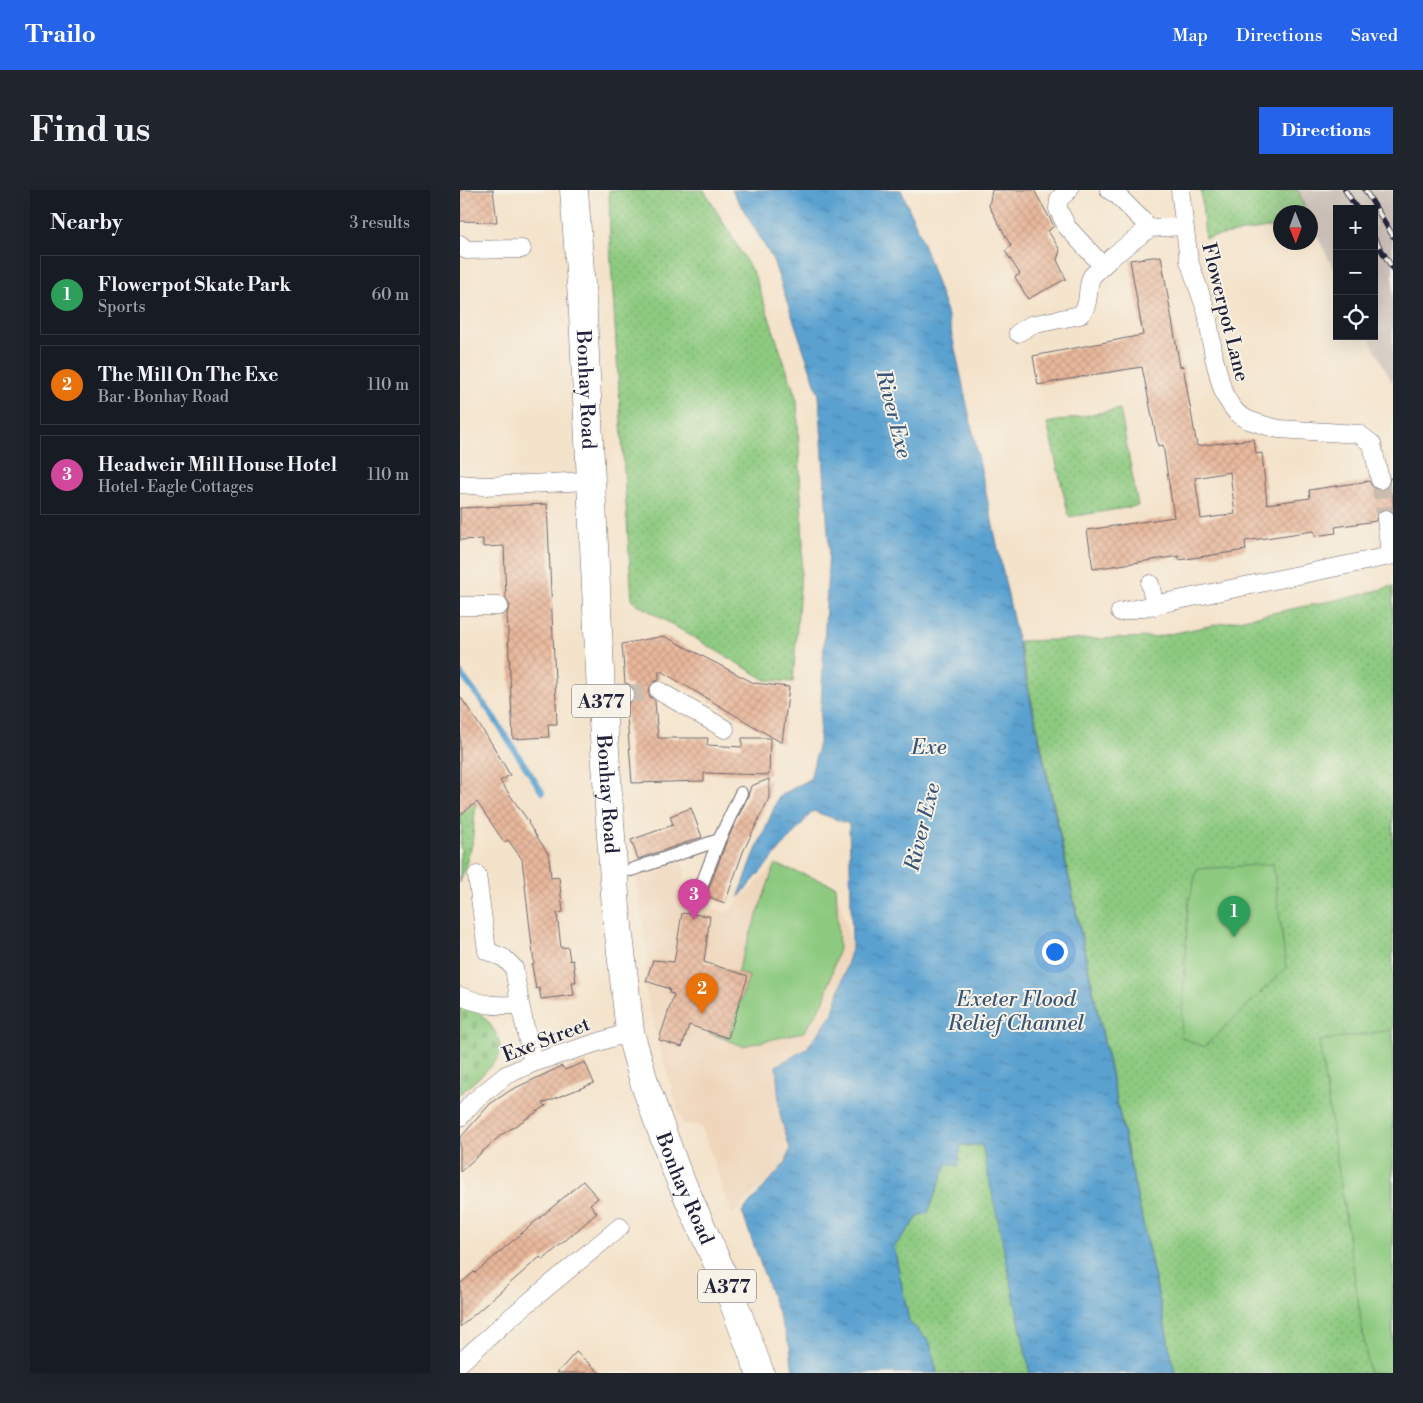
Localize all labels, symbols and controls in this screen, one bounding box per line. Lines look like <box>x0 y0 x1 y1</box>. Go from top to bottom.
text: Trailo <box>25 20 96 50</box>
text: Map <box>1172 24 1208 47</box>
text: Directions <box>1236 24 1323 47</box>
text: Saved <box>1351 24 1398 47</box>
button: Directions <box>1259 107 1393 154</box>
text: Find us <box>30 109 150 152</box>
north arrow <box>1273 205 1318 250</box>
map controls <box>1333 205 1378 340</box>
button: + <box>1333 205 1378 250</box>
text: Nearby <box>50 210 123 236</box>
text: 3 results <box>349 213 410 233</box>
street label: Flowerpot Lane <box>1195 240 1254 384</box>
button: − <box>1333 250 1378 295</box>
text: Flowerpot Skate Park <box>98 273 291 297</box>
text: 1 <box>63 285 71 305</box>
text: 60 m <box>371 285 409 305</box>
button: locate <box>1333 295 1378 340</box>
text: Sports <box>98 297 145 317</box>
street label: Bonhay Road <box>570 328 600 451</box>
text: The Mill On The Exe <box>98 363 278 387</box>
water label: River Exe <box>869 367 917 461</box>
text: 2 <box>62 375 72 395</box>
text: 110 m <box>367 375 409 395</box>
text: Bar · Bonhay Road <box>98 387 229 407</box>
text: Headweir Mill House Hotel <box>98 453 337 477</box>
text: 3 <box>62 465 72 485</box>
text: 110 m <box>367 465 409 485</box>
text: Hotel · Eagle Cottages <box>98 477 254 497</box>
road number: A377 <box>572 684 630 718</box>
street label: Bonhay Road <box>590 733 623 855</box>
water label: Exe <box>910 735 947 761</box>
water label: River Exe <box>899 780 947 875</box>
pin: 3 <box>678 879 710 920</box>
pin: 1 <box>1218 896 1250 937</box>
your location <box>1042 939 1068 965</box>
pin: 2 <box>686 973 718 1014</box>
water label: Exeter Flood Relief Channel <box>947 987 1084 1037</box>
street label: Exe Street <box>499 1012 594 1069</box>
street label: Bonhay Road <box>649 1128 719 1249</box>
road number: A377 <box>698 1270 756 1302</box>

